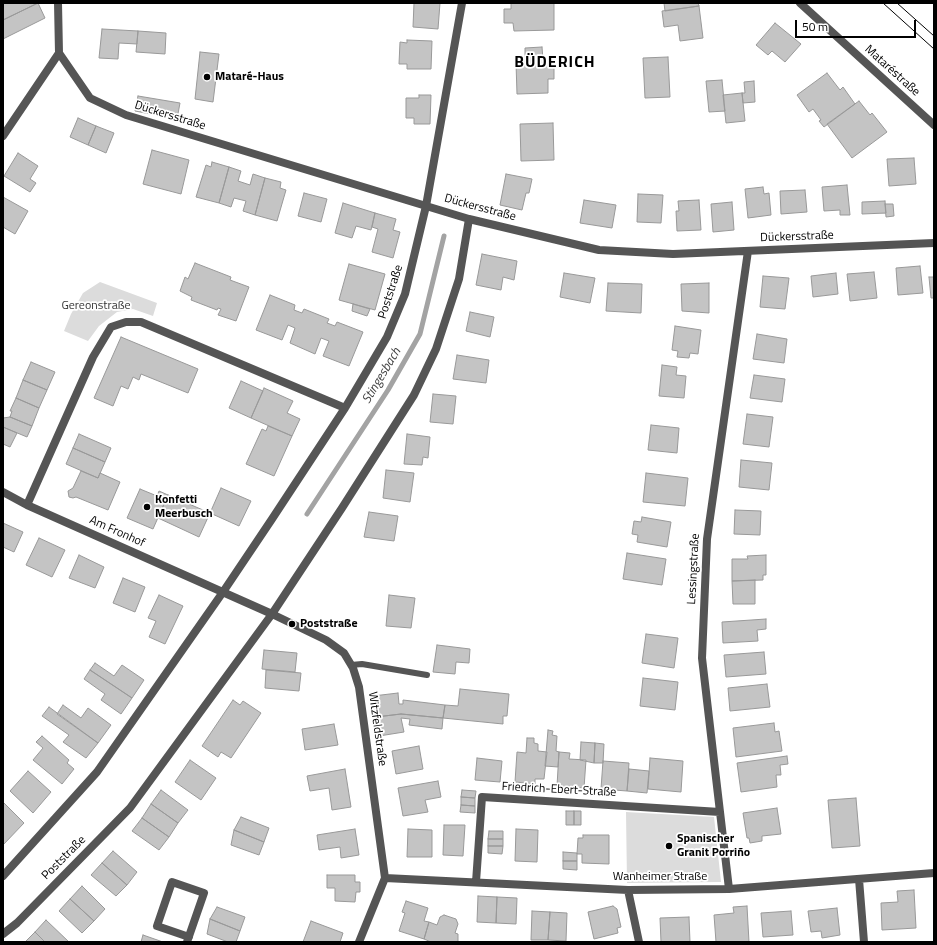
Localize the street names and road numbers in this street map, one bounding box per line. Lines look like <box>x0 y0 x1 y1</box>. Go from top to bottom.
street label: Mataréstraße <box>861 42 923 100</box>
street label: Dückersstraße <box>133 98 207 134</box>
street label: Dückersstraße <box>443 192 517 224</box>
street label: Dückersstraße <box>760 229 834 245</box>
street label: Poststraße <box>375 263 407 321</box>
street label: Am Fronhof <box>87 513 147 551</box>
street label: Lessingstraße <box>685 533 703 605</box>
street label: Witzfeldstraße <box>365 691 389 767</box>
street label: Friedrich-Ebert-Straße <box>501 780 617 800</box>
street label: Poststraße <box>39 833 89 883</box>
street label: Wanheimer Straße <box>613 870 707 884</box>

